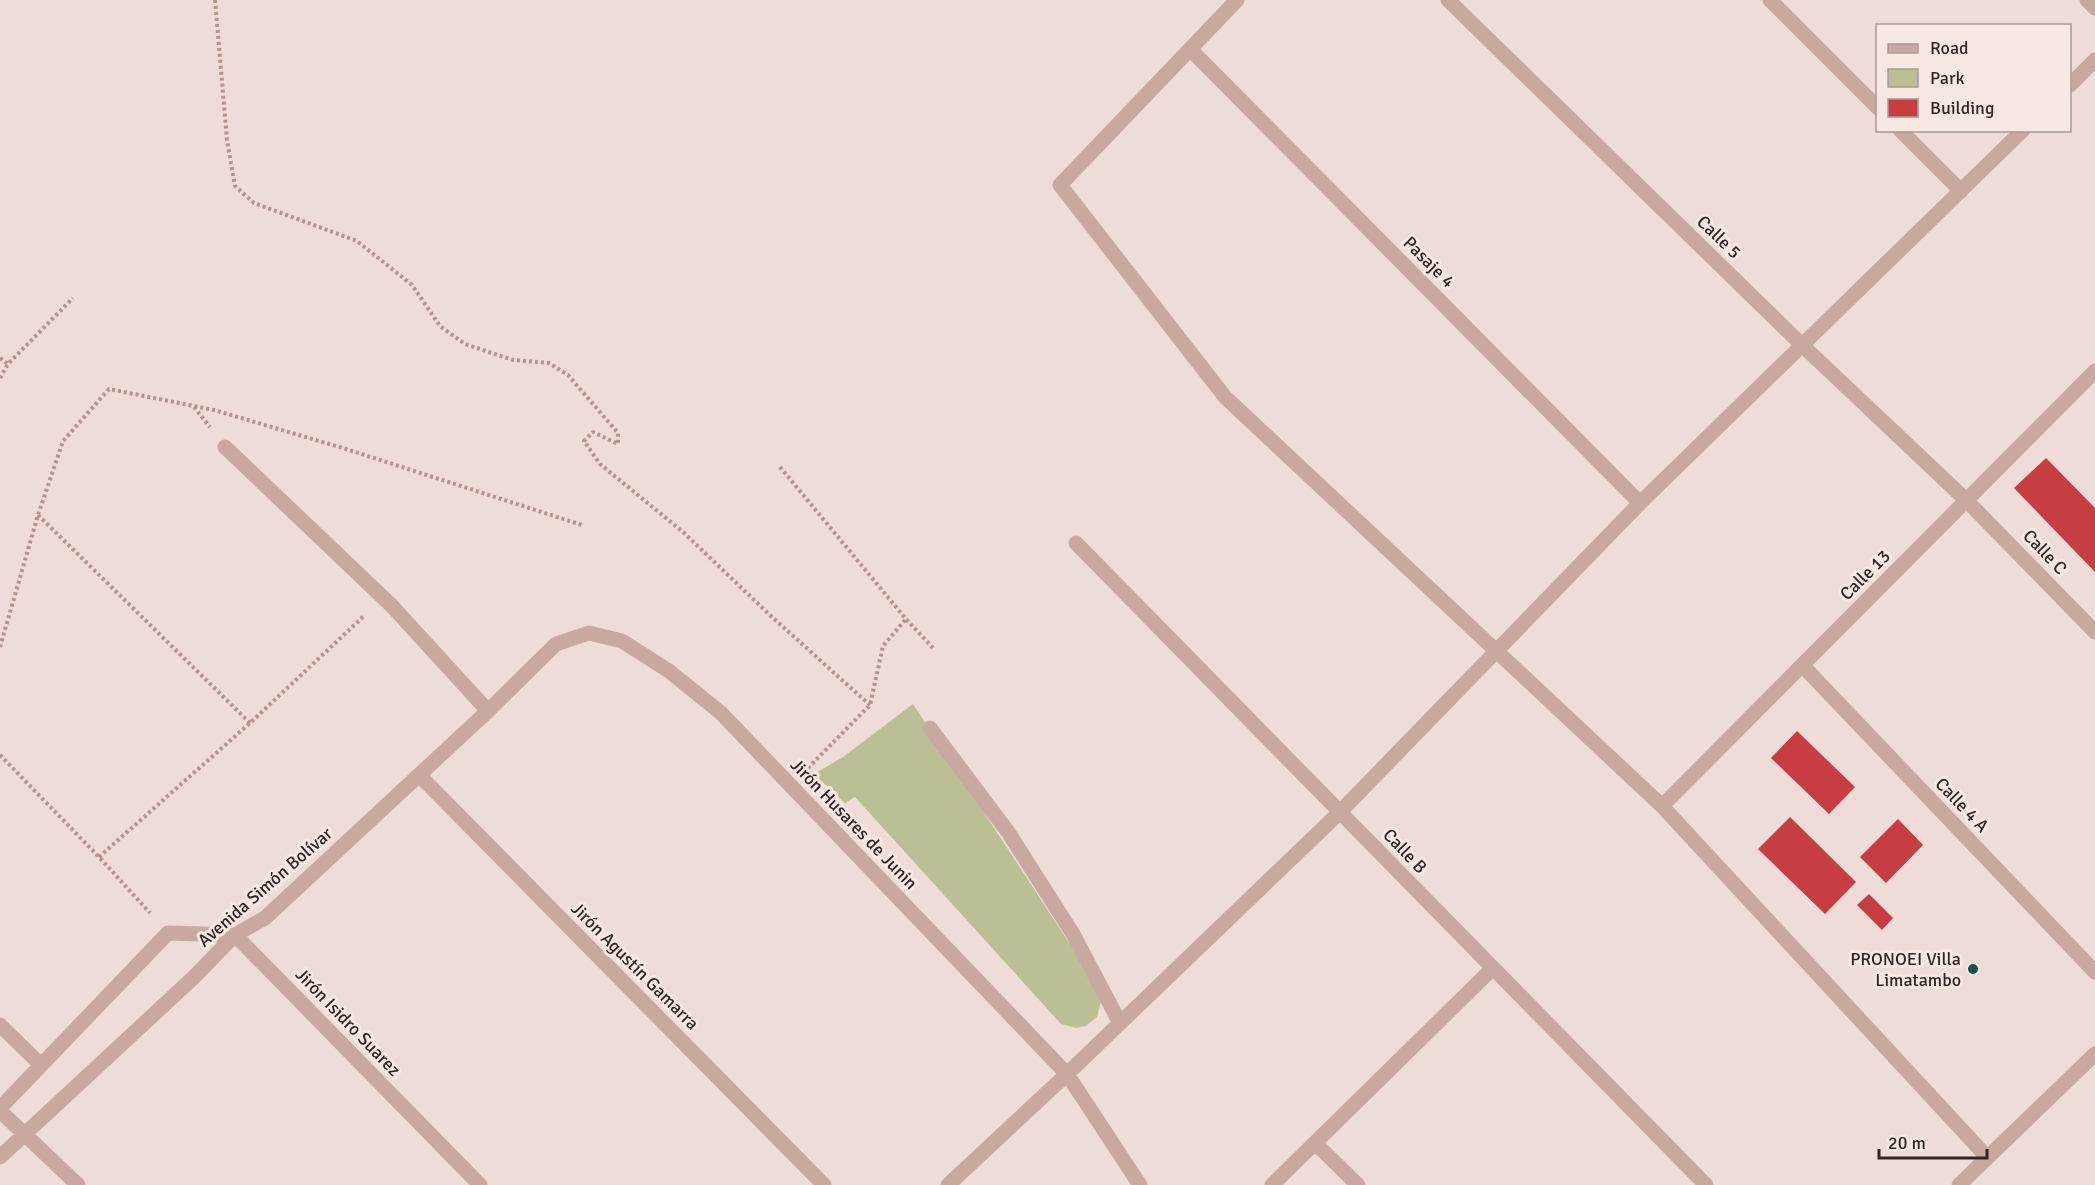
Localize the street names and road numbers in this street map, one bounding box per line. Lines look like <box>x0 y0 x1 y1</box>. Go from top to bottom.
street label: Calle 5 <box>1692 211 1746 263</box>
street label: Pasaje 4 <box>1399 232 1459 292</box>
street label: Calle C <box>2018 525 2072 579</box>
street label: Calle 13 <box>1835 545 1895 605</box>
street label: Jirón Husares de Junin <box>786 754 922 894</box>
street label: Calle 4 A <box>1931 773 1993 837</box>
street label: Avenida Simón Bolívar <box>193 822 337 952</box>
street label: Calle B <box>1378 824 1432 878</box>
street label: Jirón Agustín Gamarra <box>566 897 704 1035</box>
street label: Jirón Isidro Suarez <box>291 963 405 1081</box>

